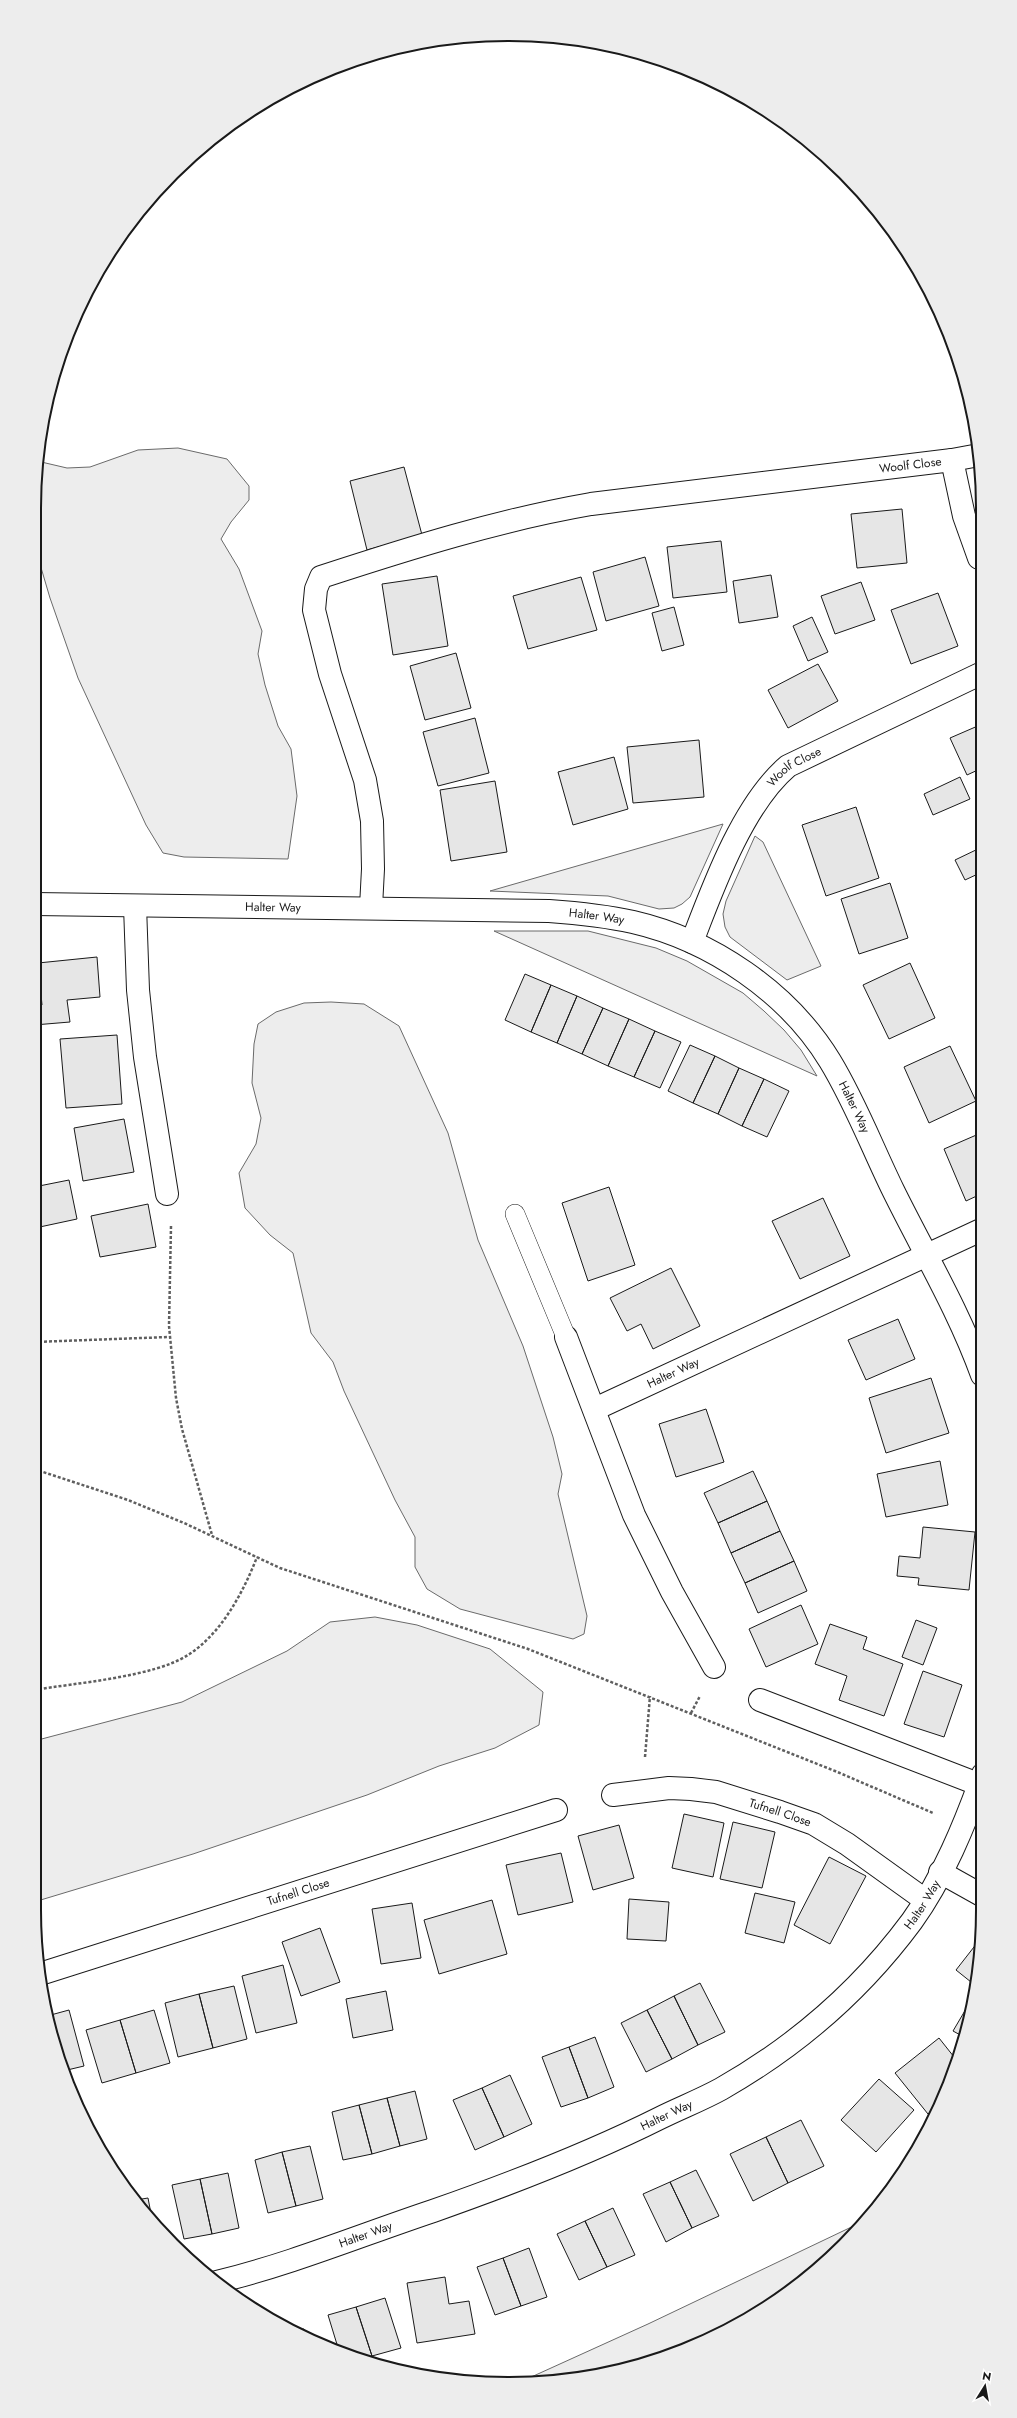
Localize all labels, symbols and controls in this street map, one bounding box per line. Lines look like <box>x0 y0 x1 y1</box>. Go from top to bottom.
street label: Woolf Close <box>878 452 942 478</box>
street label: Woolf Close <box>763 742 824 791</box>
street label: Halter Way <box>245 898 302 917</box>
street label: Halter Way <box>568 904 627 929</box>
street label: Halter Way <box>834 1078 875 1136</box>
street label: Halter Way <box>644 1353 703 1393</box>
street label: Tufnell Close <box>747 1794 814 1831</box>
street label: Tufnell Close <box>265 1874 332 1910</box>
street label: Halter Way <box>900 1876 945 1933</box>
street label: Halter Way <box>637 2095 696 2135</box>
street label: Halter Way <box>336 2217 395 2252</box>
north arrow <box>965 2366 1005 2406</box>
text: N <box>981 2367 993 2385</box>

